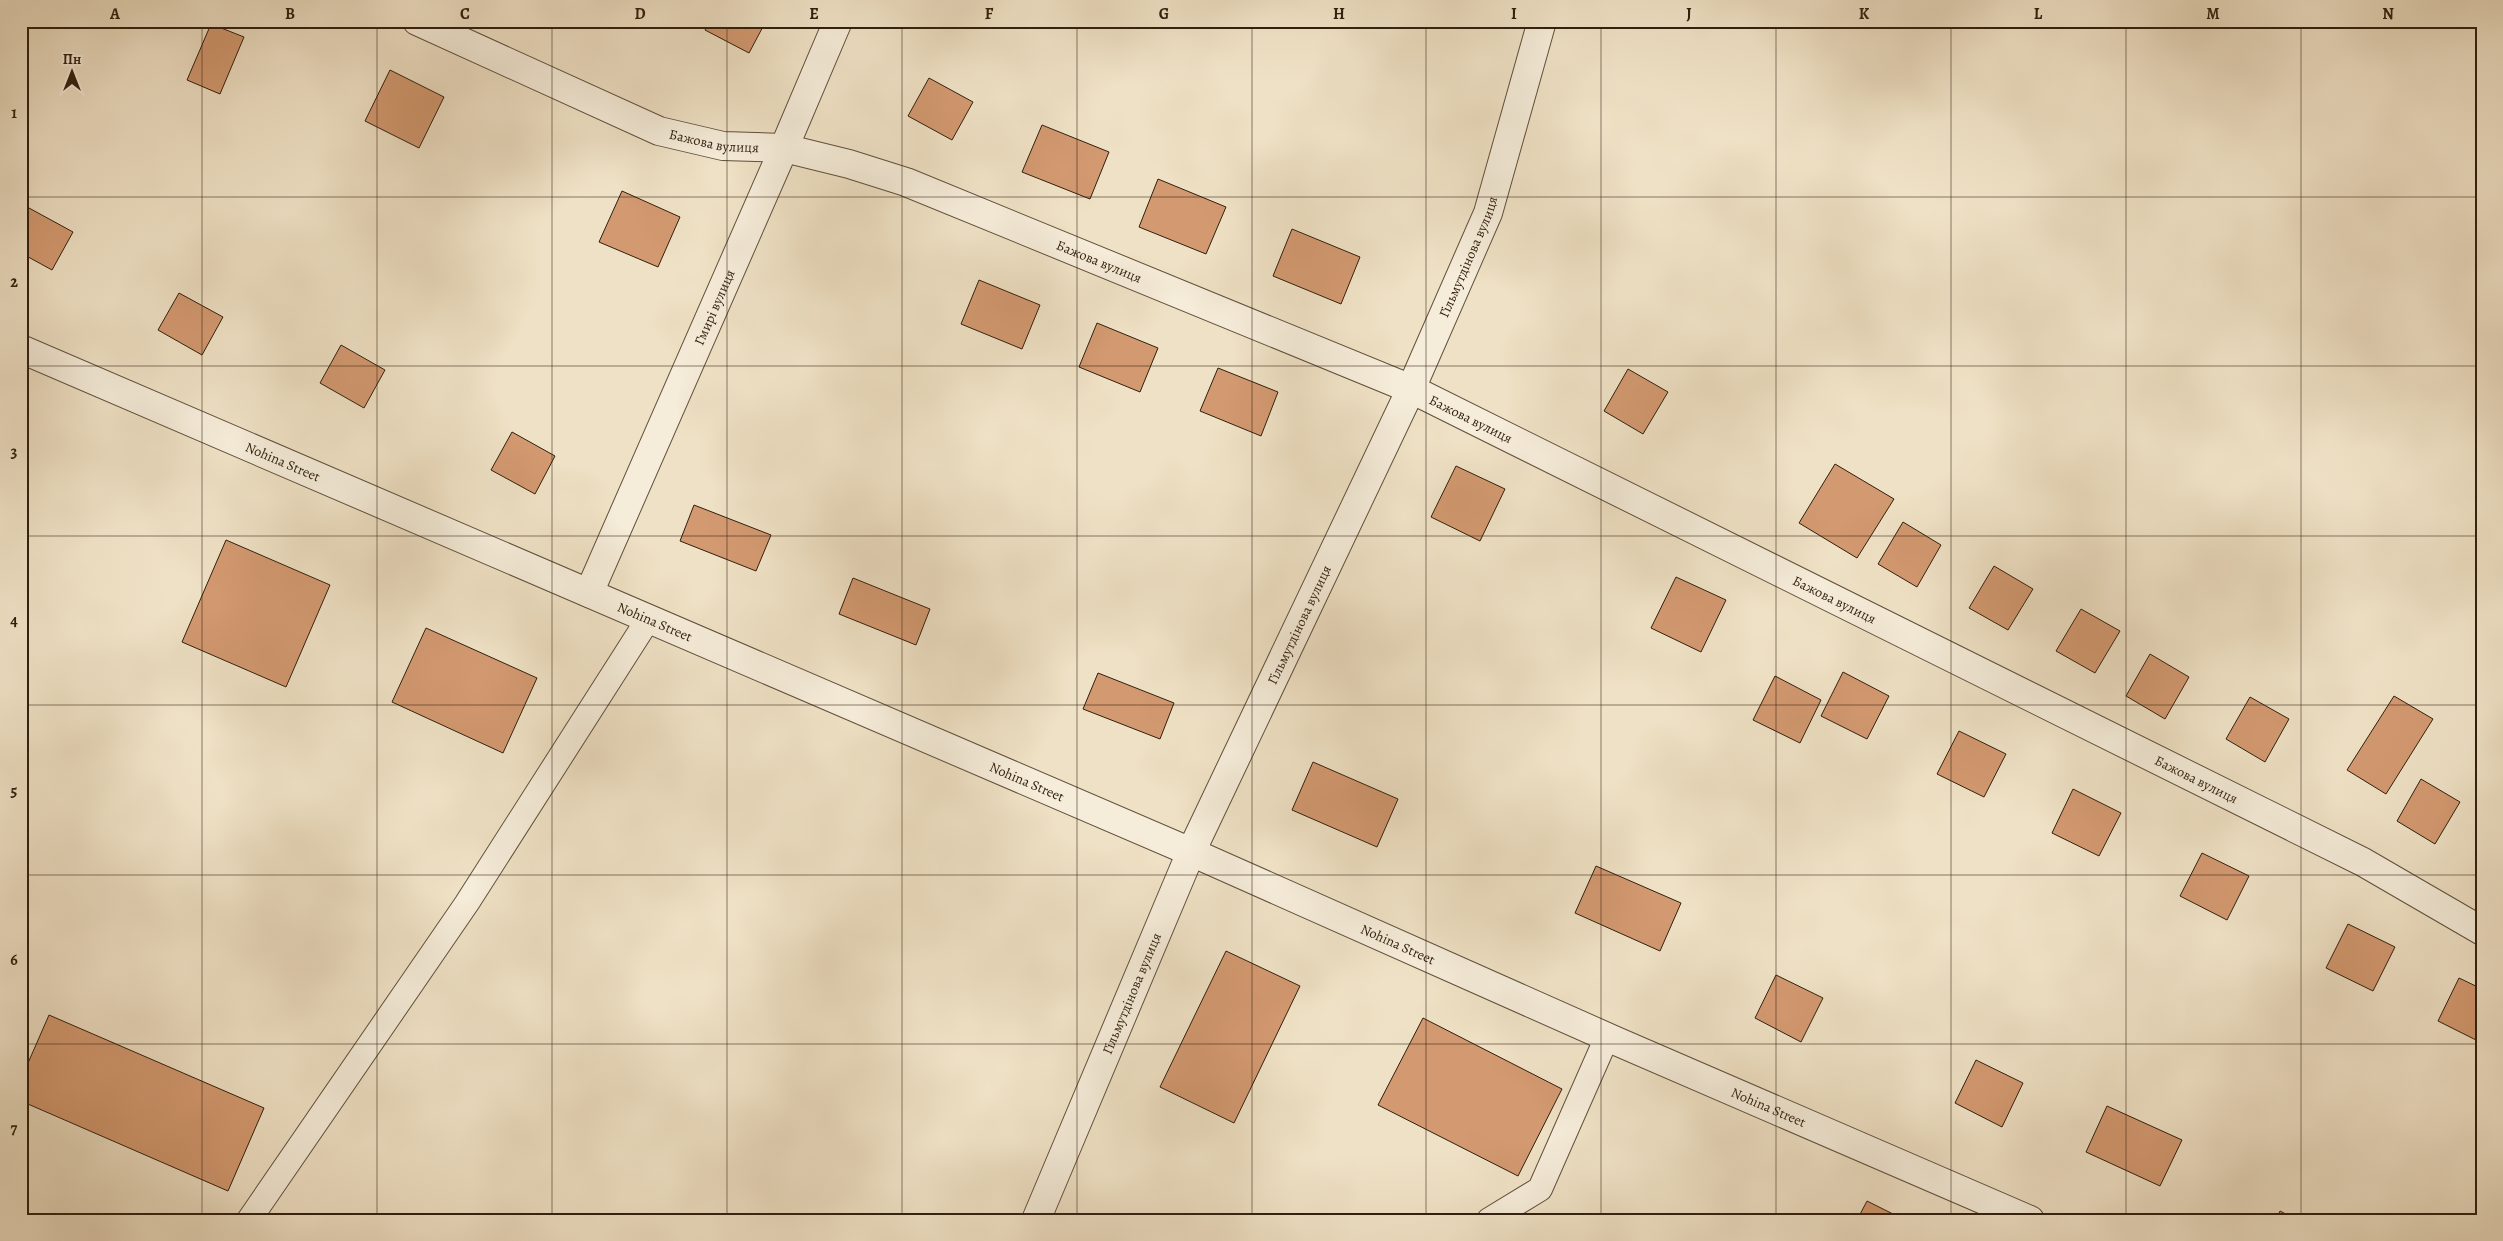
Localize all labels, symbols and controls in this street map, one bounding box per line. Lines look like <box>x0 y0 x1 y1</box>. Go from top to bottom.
text: A <box>109 3 121 25</box>
text: B <box>285 3 295 25</box>
text: C <box>460 3 470 25</box>
text: D <box>634 3 646 25</box>
text: E <box>809 3 819 25</box>
text: F <box>985 3 994 25</box>
text: G <box>1159 3 1169 25</box>
text: H <box>1333 3 1345 25</box>
text: I <box>1511 3 1517 25</box>
text: J <box>1686 3 1692 25</box>
text: K <box>1859 3 1870 25</box>
text: L <box>2034 3 2043 25</box>
text: M <box>2206 3 2220 25</box>
text: N <box>2382 3 2394 25</box>
north arrow <box>48 48 98 98</box>
text: Пн <box>63 50 81 69</box>
text: 1 <box>11 102 17 124</box>
street label: Бажова вулиця <box>667 125 759 157</box>
street label: Гільмутдінова вулиця <box>1434 194 1502 321</box>
street label: Бажова вулиця <box>1053 236 1145 288</box>
street label: Гмирі вулиця <box>690 266 740 348</box>
text: 2 <box>10 271 18 293</box>
street label: Бажова вулиця <box>1426 391 1516 448</box>
street label: Nohina Street <box>242 438 323 487</box>
text: 3 <box>11 441 18 463</box>
street label: Гільмутдінова вулиця <box>1263 562 1336 688</box>
street label: Бажова вулиця <box>1789 571 1879 629</box>
street label: Nohina Street <box>614 598 695 647</box>
text: 4 <box>10 610 18 632</box>
street label: Бажова вулиця <box>2151 751 2241 808</box>
street label: Nohina Street <box>986 757 1067 807</box>
text: 5 <box>11 780 18 802</box>
street label: Nohina Street <box>1357 920 1438 969</box>
street label: Гільмутдінова вулиця <box>1098 930 1166 1057</box>
text: 6 <box>10 949 18 971</box>
street label: Nohina Street <box>1728 1083 1809 1132</box>
text: 7 <box>11 1118 18 1140</box>

